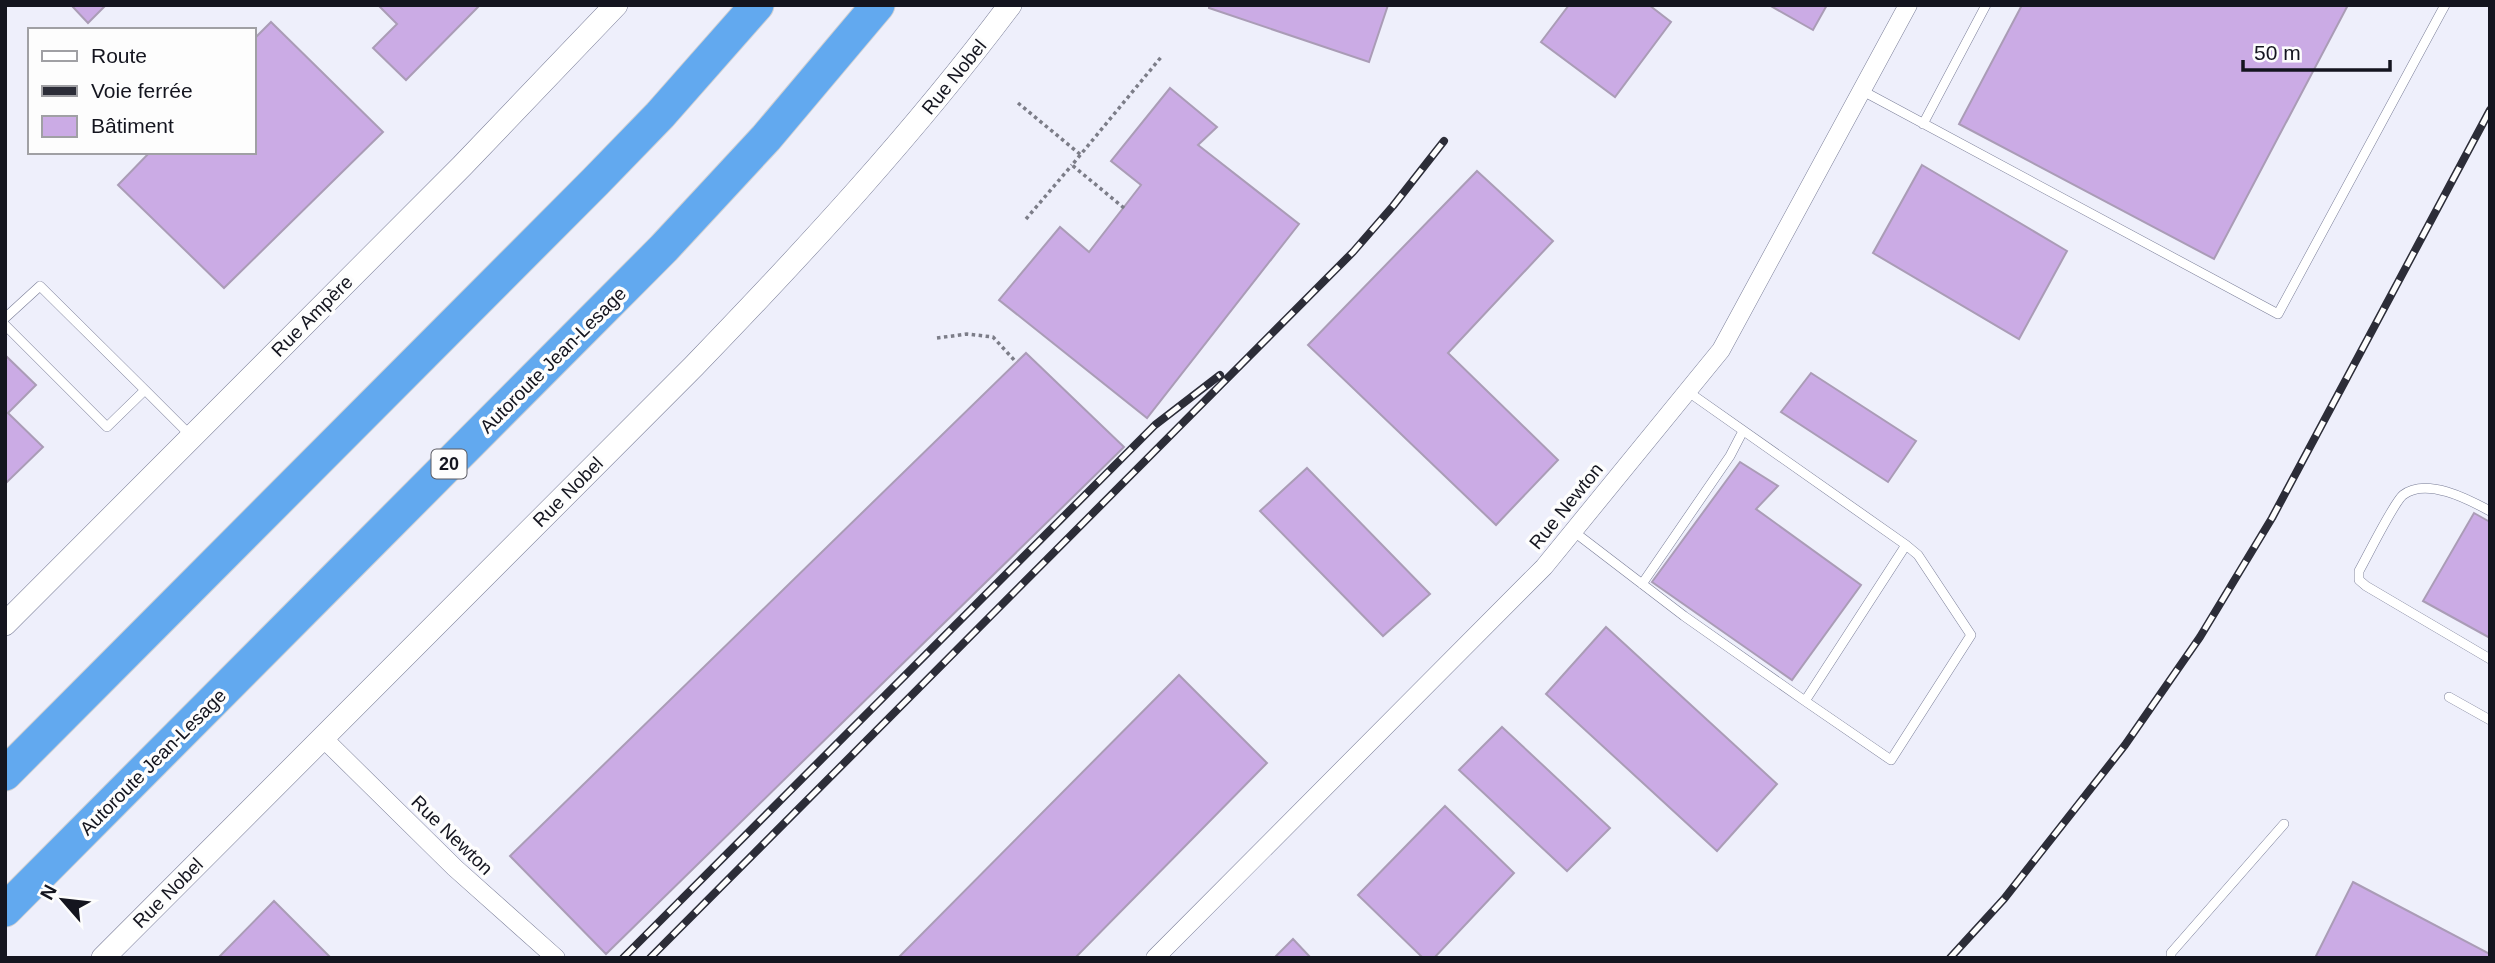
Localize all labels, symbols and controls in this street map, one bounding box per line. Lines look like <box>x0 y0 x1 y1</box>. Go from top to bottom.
legend <box>28 28 256 154</box>
scale bar <box>2243 28 2390 72</box>
street label: Rue Nobel <box>918 36 990 118</box>
text: 50 m <box>2254 41 2301 64</box>
text: Route <box>91 44 147 67</box>
text: Voie ferrée <box>91 79 193 102</box>
text: Bâtiment <box>91 114 174 137</box>
street label: Rue Ampère <box>267 271 357 361</box>
street label: Autoroute Jean-Lesage <box>476 283 630 437</box>
road number: 20 <box>432 450 466 478</box>
street label: Rue Nobel <box>529 453 607 531</box>
street label: Rue Newton <box>1525 459 1607 553</box>
street label: Autoroute Jean-Lesage <box>76 685 230 839</box>
street label: Rue Newton <box>407 791 497 879</box>
street label: Rue Nobel <box>129 854 207 932</box>
north arrow <box>28 865 98 935</box>
text: N <box>36 881 61 903</box>

